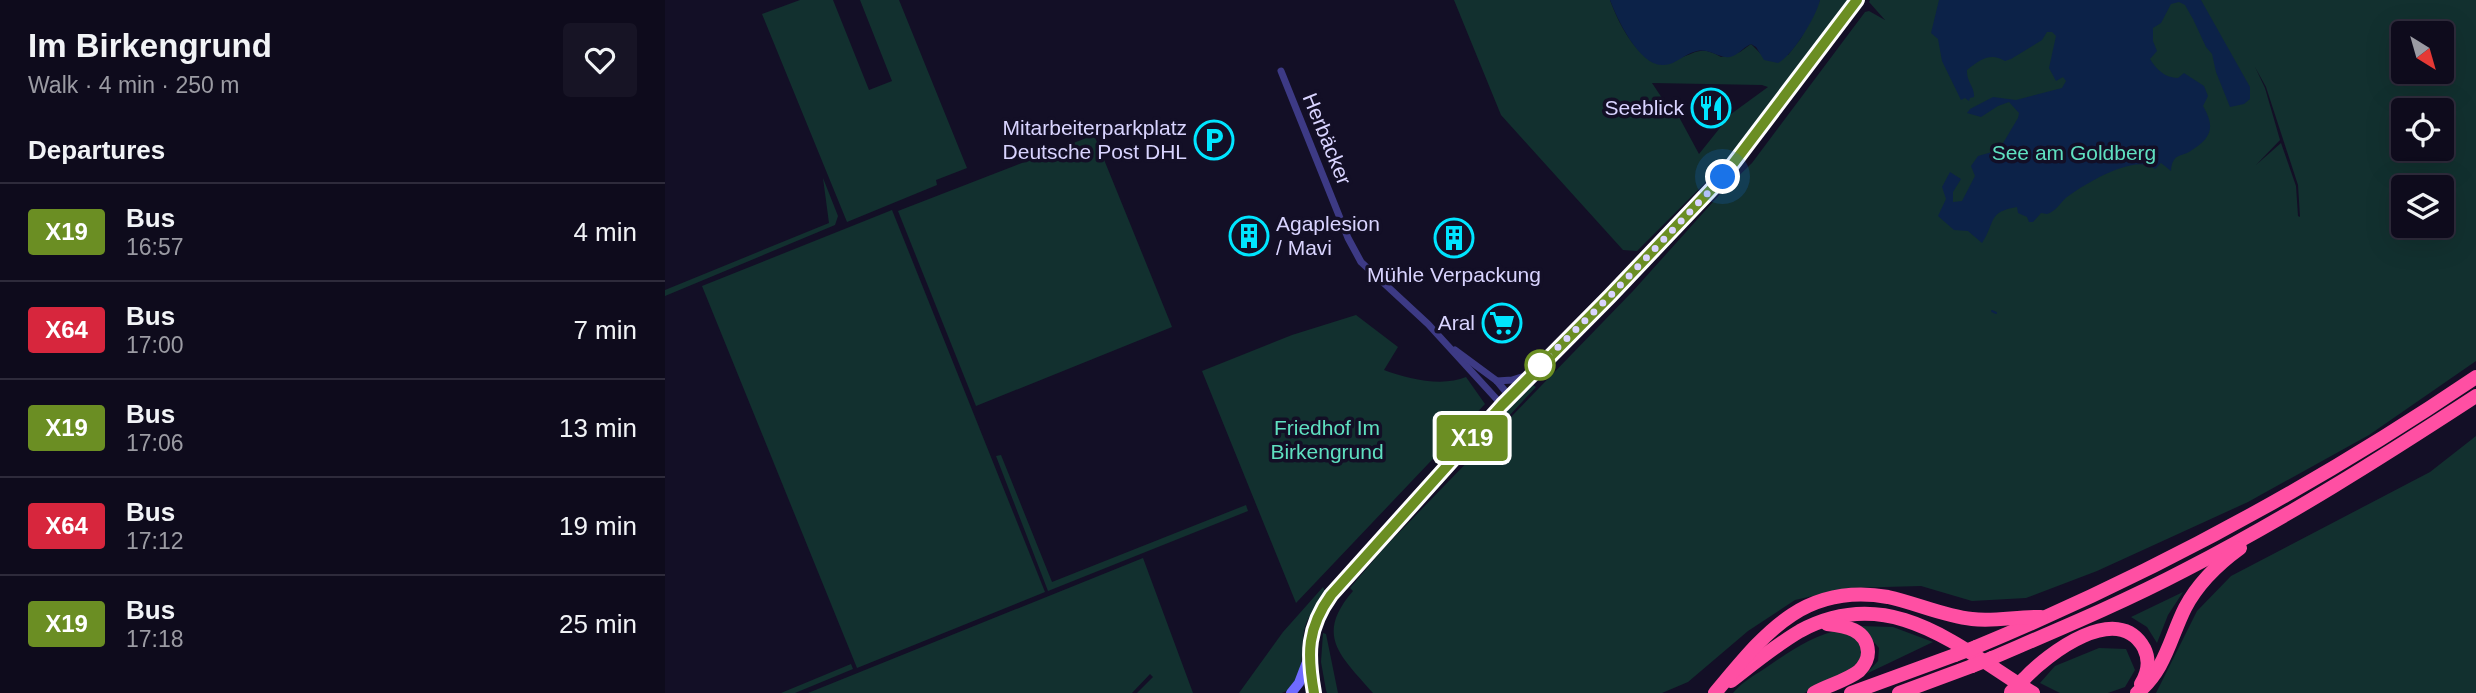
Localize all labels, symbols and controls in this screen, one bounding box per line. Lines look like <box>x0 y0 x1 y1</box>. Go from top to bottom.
north arrow <box>2391 21 2453 84</box>
map controls <box>2391 21 2454 238</box>
button: heart <box>563 23 637 97</box>
text: Im Birkengrund <box>28 27 272 64</box>
text: Walk · 4 min · 250 m <box>28 72 239 98</box>
restaurant icon: Seeblick <box>1690 87 1732 129</box>
street label: Herbäcker <box>1299 90 1356 188</box>
place label: Seeblick <box>1605 96 1684 119</box>
button: locate <box>2391 98 2454 161</box>
place label: Mitarbeiterparkplatz Deutsche Post DHL <box>1003 116 1187 163</box>
parking icon: Mitarbeiterparkplatz Deutsche Post DHL <box>1193 119 1235 161</box>
text: Departures <box>28 135 165 165</box>
park label: See am Goldberg <box>1992 141 2156 164</box>
your location <box>1705 159 1740 194</box>
button: layers <box>2391 175 2454 238</box>
text: Bus <box>126 203 175 233</box>
place label: Agaplesion / Mavi <box>1276 212 1380 259</box>
building icon: Agaplesion / Mavi <box>1228 215 1270 257</box>
text: 4 min <box>573 217 637 247</box>
building icon: Mühle Verpackung <box>1433 217 1475 259</box>
text: X19 <box>45 218 88 245</box>
text: 16:57 <box>126 234 184 260</box>
place label: Mühle Verpackung <box>1367 263 1541 286</box>
text: Bus <box>126 301 175 331</box>
supermarket icon: Aral <box>1481 302 1523 344</box>
place label: Aral <box>1438 311 1475 334</box>
text: 7 min <box>573 315 637 345</box>
text: X64 <box>45 316 88 343</box>
text: 17:00 <box>126 332 184 358</box>
unlabelled marker <box>1525 350 1555 380</box>
text: Bus <box>126 399 175 429</box>
text: 13 min <box>559 413 637 443</box>
text: X19 <box>45 414 88 441</box>
line badge: X19 <box>1432 415 1512 461</box>
park label: Friedhof Im Birkengrund <box>1270 416 1384 463</box>
text: X19 <box>1451 424 1493 451</box>
text: 17:06 <box>126 430 184 456</box>
text: Bus <box>126 497 175 527</box>
text: 19 min <box>559 511 637 541</box>
text: X64 <box>45 512 88 539</box>
text: 17:12 <box>126 528 184 554</box>
text: Bus <box>126 595 175 625</box>
text: 25 min <box>559 609 637 639</box>
text: X19 <box>45 610 88 637</box>
text: 17:18 <box>126 626 184 652</box>

